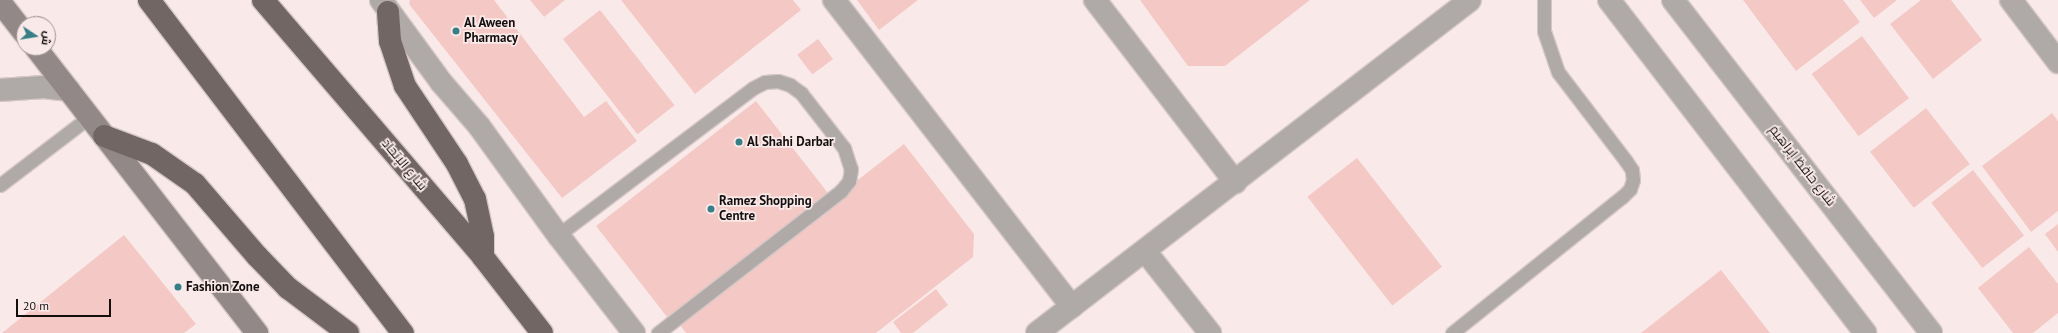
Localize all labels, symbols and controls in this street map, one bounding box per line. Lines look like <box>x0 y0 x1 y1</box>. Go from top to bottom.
north arrow <box>16 16 56 56</box>
place label: Al Aween Pharmacy <box>464 16 518 47</box>
marker: Al Aween Pharmacy <box>451 26 461 36</box>
text: ش <box>38 30 55 47</box>
street label: شارع حافظ إبراهيم <box>1766 122 1838 210</box>
place label: Al Shahi Darbar <box>747 134 834 150</box>
street label: شارع الإتحاد <box>378 136 430 194</box>
marker: Al Shahi Darbar <box>734 137 744 147</box>
place label: Ramez Shopping Centre <box>719 194 812 225</box>
marker: Ramez Shopping Centre <box>706 204 716 214</box>
place label: Fashion Zone <box>186 279 260 295</box>
marker: Fashion Zone <box>173 282 183 292</box>
scale bar <box>18 291 113 317</box>
text: 20 m <box>23 298 49 313</box>

